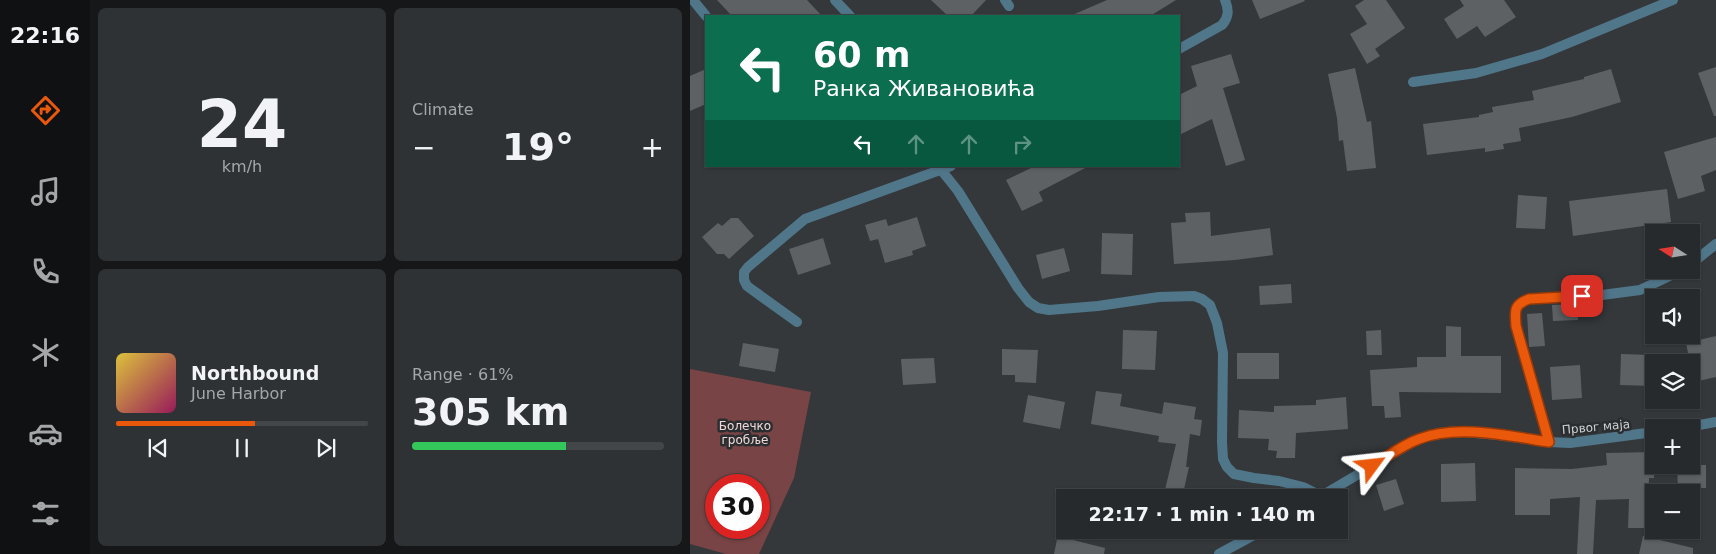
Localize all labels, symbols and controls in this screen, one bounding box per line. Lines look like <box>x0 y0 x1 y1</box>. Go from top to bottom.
text: 22:16 <box>10 23 80 48</box>
icon: left <box>730 35 795 100</box>
text: 60 m <box>813 35 910 75</box>
text: Ранка Живановића <box>813 76 1035 101</box>
text: 24 <box>197 87 287 162</box>
icon: directions <box>28 93 63 128</box>
text: Climate <box>412 100 474 119</box>
text: 19° <box>502 125 574 169</box>
icon: left <box>849 130 877 158</box>
icon: ahead <box>902 130 930 158</box>
icon: ahead <box>955 130 983 158</box>
icon: right <box>1008 130 1036 158</box>
text: − <box>412 131 435 164</box>
text: + <box>641 131 664 164</box>
text: km/h <box>222 157 262 176</box>
icon: music <box>28 174 63 209</box>
north arrow <box>1645 224 1700 279</box>
map controls <box>1645 224 1700 539</box>
icon: phone <box>28 254 63 289</box>
pin <box>1561 275 1603 317</box>
icon: arrive <box>1568 282 1596 310</box>
button: sound <box>1645 289 1700 344</box>
icon: climate <box>28 335 63 370</box>
button: layers <box>1645 354 1700 409</box>
text: Northbound <box>191 362 319 384</box>
text: Range · 61% <box>412 365 514 384</box>
text: June Harbor <box>191 384 286 403</box>
text: 305 km <box>412 390 569 434</box>
icon: car <box>28 416 63 451</box>
street label: Првог маја <box>1561 417 1631 437</box>
park label: Болечко гробље <box>719 419 771 447</box>
button: + <box>1645 419 1700 474</box>
icon: previous <box>144 434 172 462</box>
icon: pause <box>228 434 256 462</box>
icon: next <box>312 434 340 462</box>
position arrow <box>1345 439 1397 491</box>
speed limit sign: 30 <box>705 474 770 539</box>
button: − <box>1645 484 1700 539</box>
icon: filters <box>28 496 63 531</box>
text: 22:17 · 1 min · 140 m <box>1088 503 1316 525</box>

